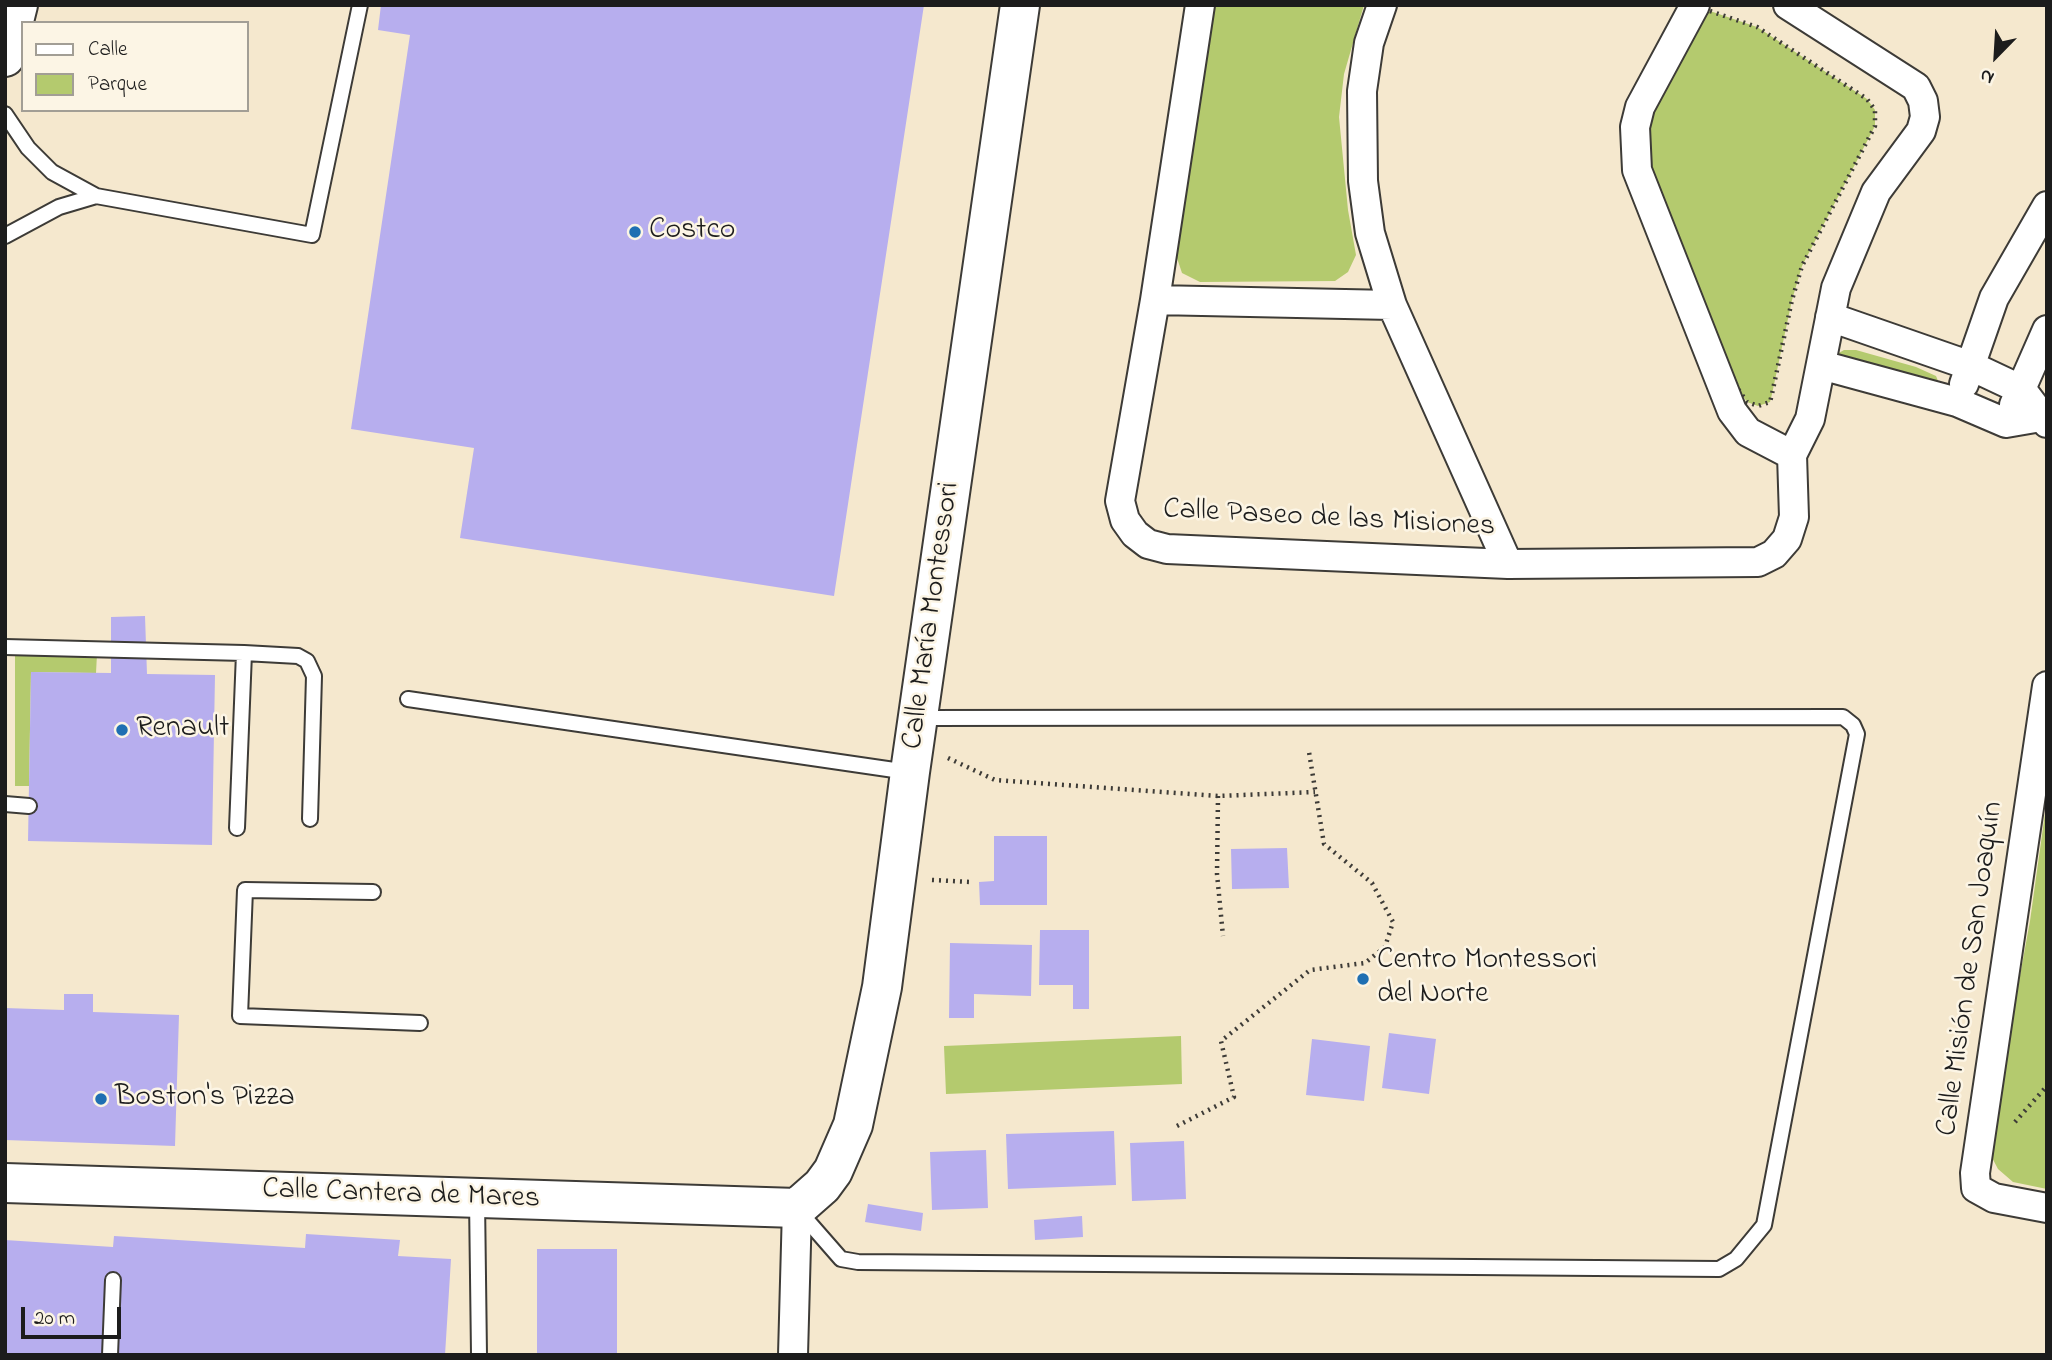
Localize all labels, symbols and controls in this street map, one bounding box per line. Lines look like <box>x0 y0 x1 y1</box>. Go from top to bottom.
legend <box>21 21 248 112</box>
north arrow <box>1961 21 2031 91</box>
text: Calle <box>88 35 127 65</box>
text: N <box>1976 61 1999 91</box>
text: Parque <box>88 70 147 100</box>
place label: Costco <box>649 214 735 250</box>
marker: Costco <box>627 224 643 240</box>
street label: Calle María Montessori <box>896 480 970 752</box>
street label: Calle Paseo de las Misiones <box>1162 493 1496 547</box>
place label: Renault <box>136 712 229 748</box>
marker: Renault <box>114 722 130 738</box>
street label: Calle Misión de San Joaquín <box>1931 799 2013 1139</box>
place label: Centro Montessori del Norte <box>1377 944 1597 1014</box>
marker: Centro Montessori del Norte <box>1355 971 1371 987</box>
place label: Boston's Pizza <box>115 1081 295 1117</box>
marker: Boston's Pizza <box>93 1091 109 1107</box>
street label: Calle Cantera de Mares <box>262 1173 540 1219</box>
scale bar <box>24 1294 124 1338</box>
text: 20 m <box>34 1304 75 1334</box>

